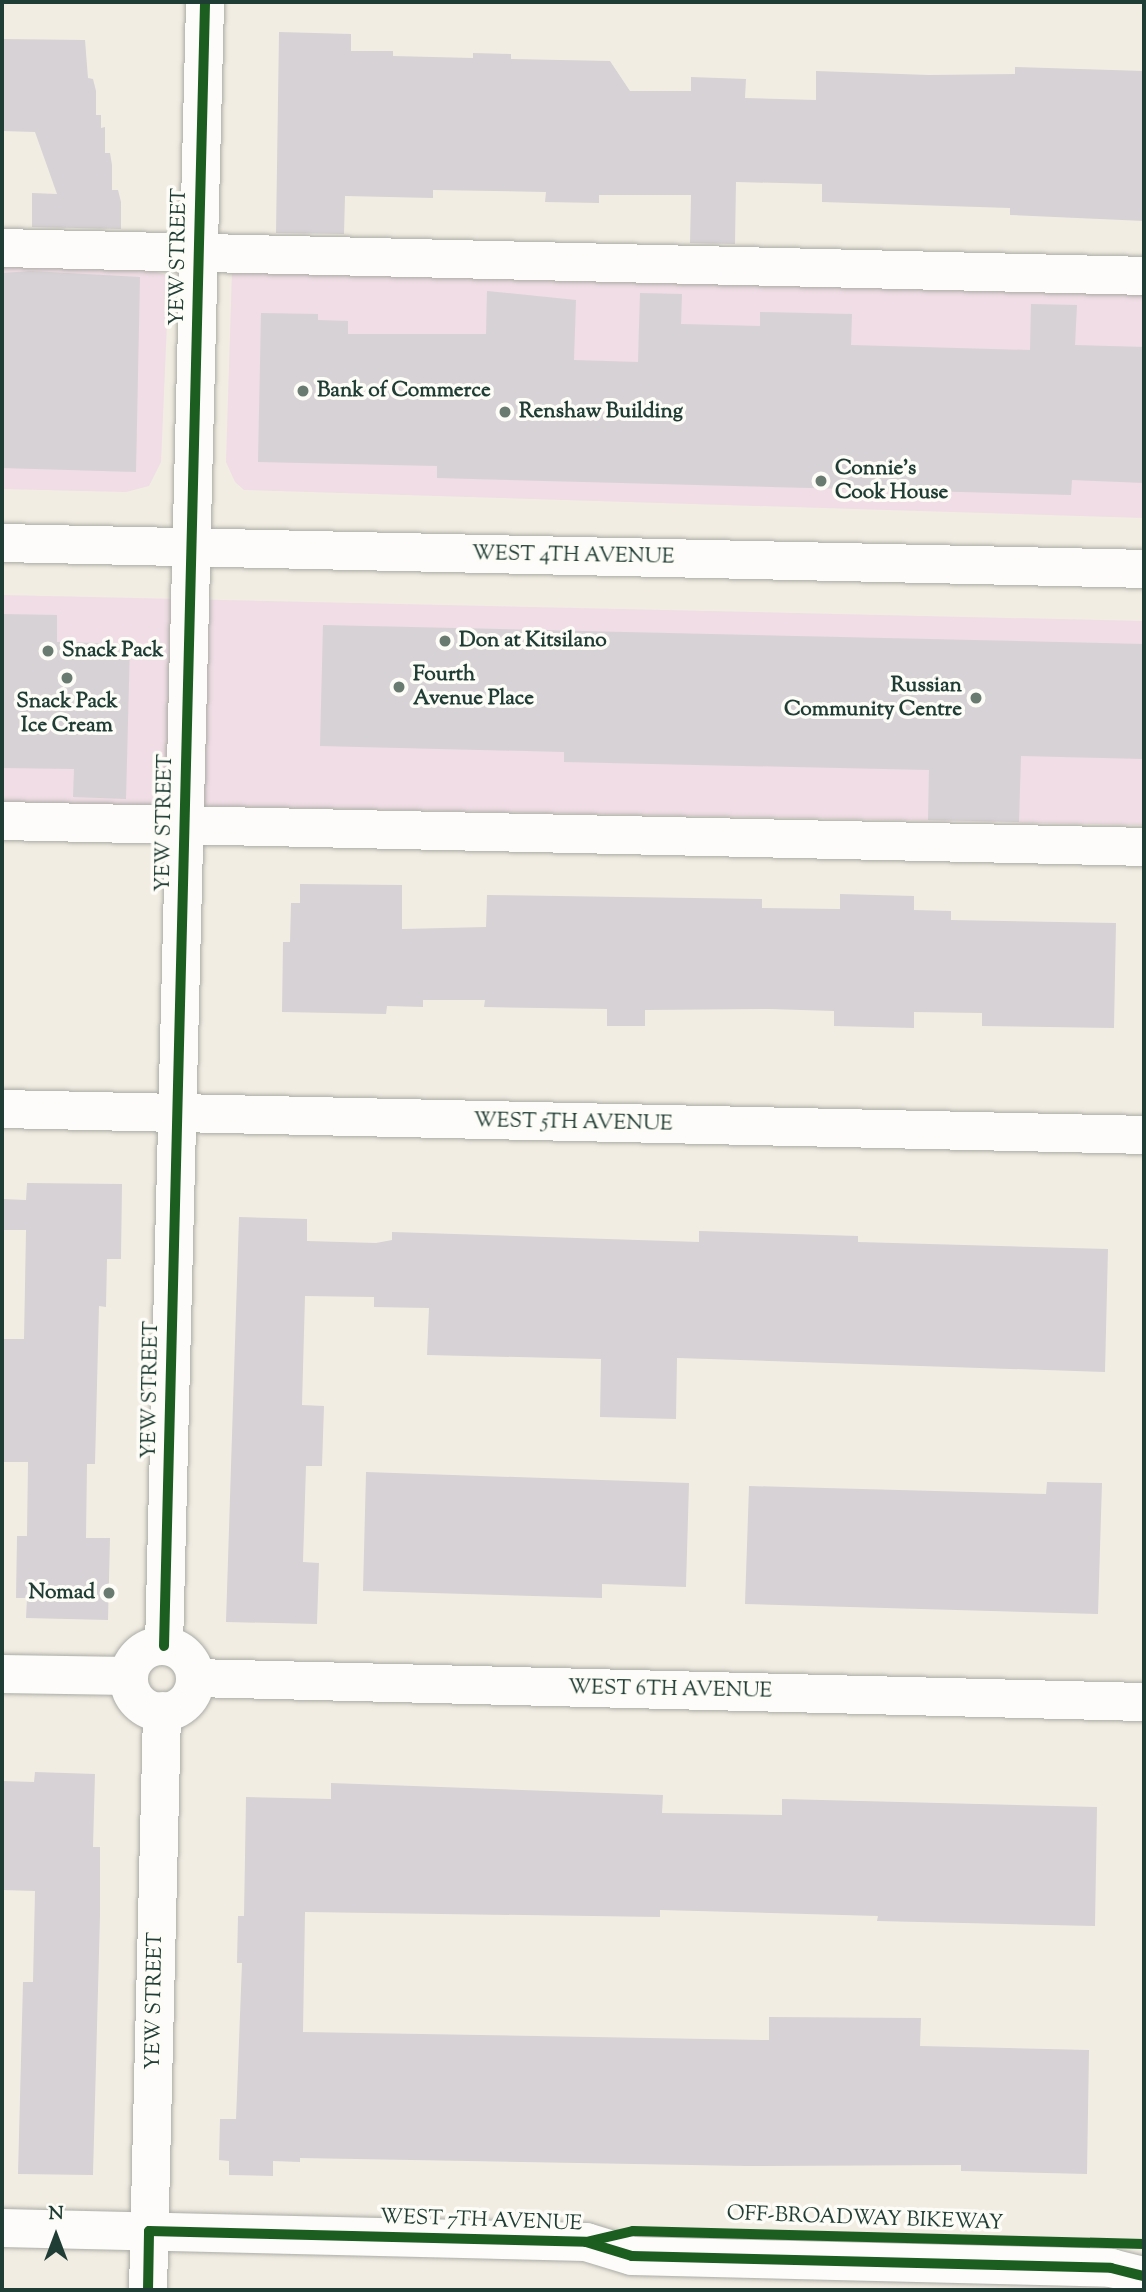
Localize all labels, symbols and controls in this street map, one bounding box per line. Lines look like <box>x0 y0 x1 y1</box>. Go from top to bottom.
street label: YEW STREET <box>165 188 193 326</box>
place label: Bank of Commerce <box>317 378 491 404</box>
marker: Bank of Commerce <box>295 383 311 399</box>
place label: Renshaw Building <box>519 399 683 425</box>
marker: Renshaw Building <box>497 404 513 420</box>
place label: Connie's Cook House <box>835 456 948 506</box>
marker: Connie's Cook House <box>813 473 829 489</box>
street label: WEST 4TH AVENUE <box>471 542 675 570</box>
place label: Don at Kitsilano <box>459 628 607 654</box>
marker: Don at Kitsilano <box>437 633 453 649</box>
place label: Snack Pack <box>62 638 163 664</box>
marker: Snack Pack <box>40 643 56 659</box>
place label: Fourth Avenue Place <box>413 662 534 712</box>
marker: Snack Pack Ice Cream <box>59 670 75 686</box>
place label: Russian Community Centre <box>784 673 962 723</box>
marker: Fourth Avenue Place <box>391 679 407 695</box>
place label: Snack Pack Ice Cream <box>16 689 118 739</box>
marker: Russian Community Centre <box>968 690 984 706</box>
street label: YEW STREET <box>151 754 179 892</box>
street label: WEST 5TH AVENUE <box>473 1109 673 1137</box>
street label: YEW STREET <box>137 1321 165 1459</box>
place label: Nomad <box>28 1580 95 1606</box>
marker: Nomad <box>101 1585 117 1601</box>
street label: WEST 6TH AVENUE <box>568 1676 772 1704</box>
street label: YEW STREET <box>141 1932 169 2070</box>
north arrow <box>21 2201 91 2271</box>
text: N <box>48 2201 64 2228</box>
street label: OFF-BROADWAY BIKEWAY <box>726 2202 1004 2236</box>
street label: WEST 7TH AVENUE <box>379 2205 583 2237</box>

